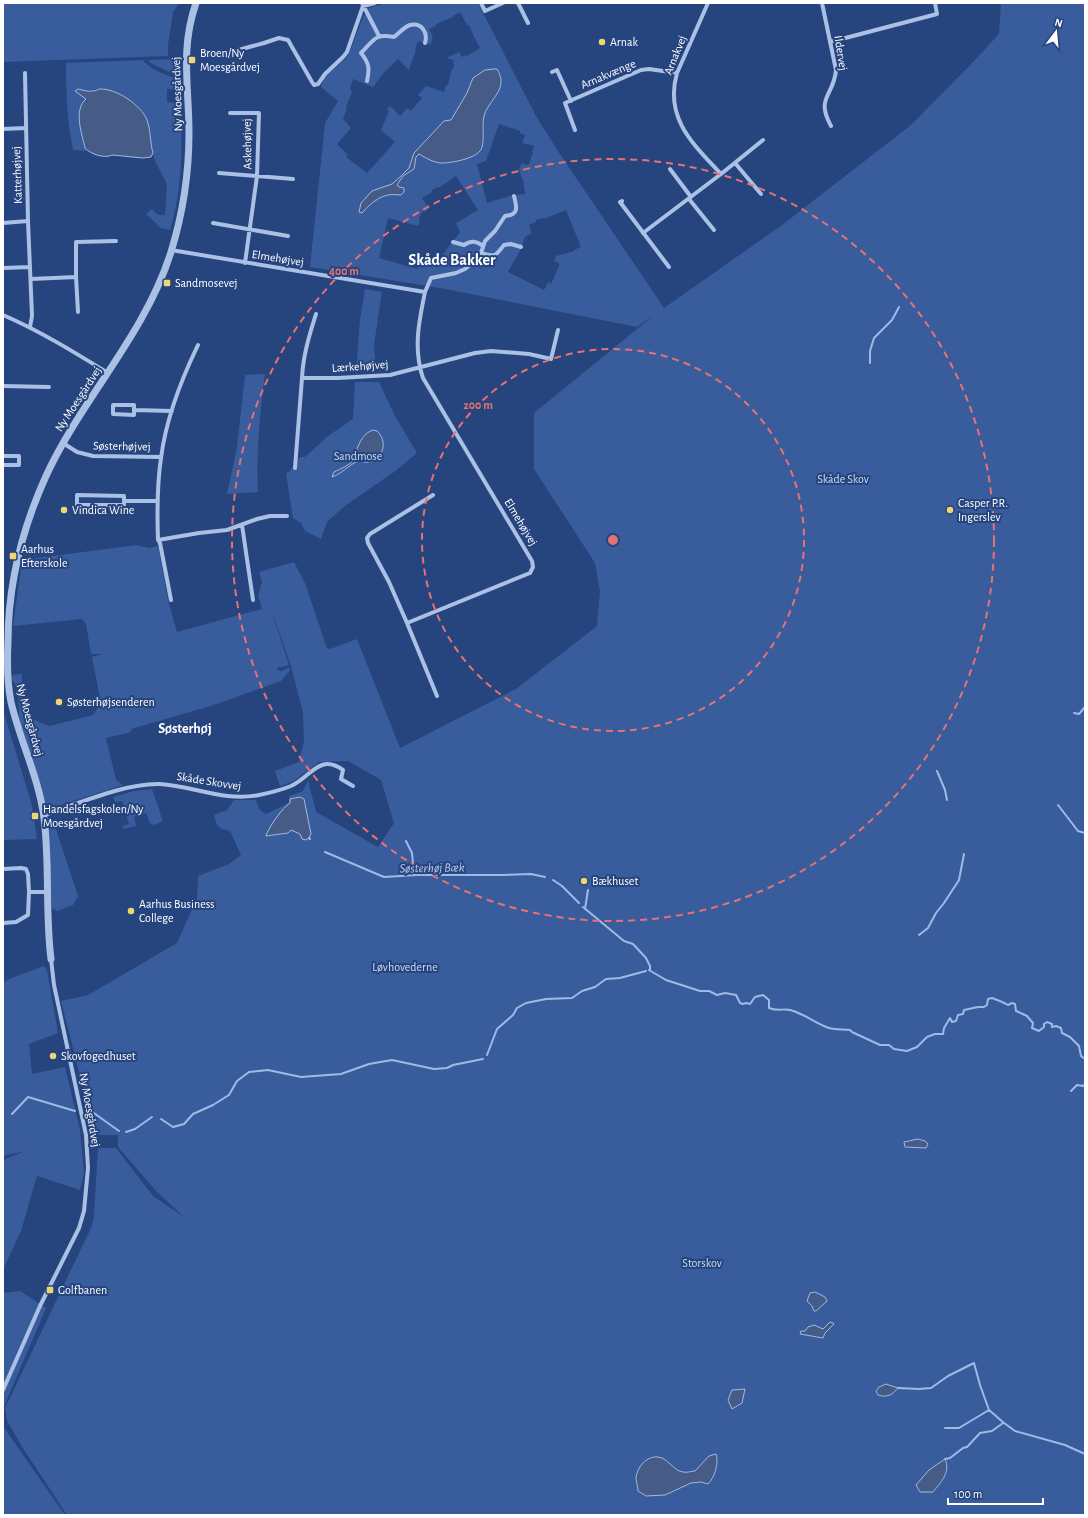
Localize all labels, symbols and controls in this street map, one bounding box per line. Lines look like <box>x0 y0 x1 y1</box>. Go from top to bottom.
north arrow <box>1036 12 1076 52</box>
text: N <box>1053 17 1064 29</box>
street label: Arnakvej <box>662 33 689 77</box>
street label: Ildervej <box>831 35 850 72</box>
place label: Arnak <box>610 36 638 48</box>
marker: Arnak <box>597 37 607 47</box>
place label: Broen/Ny Moesgårdvej <box>200 47 260 74</box>
marker: Broen/Ny Moesgårdvej <box>187 55 197 65</box>
street label: Ny Moesgårdvej <box>170 56 185 132</box>
street label: Arnakvænge <box>579 57 637 91</box>
street label: Askehøjvej <box>241 118 254 170</box>
street label: Katterhøjvej <box>10 146 25 204</box>
street label: Elmehøjvej <box>251 248 305 269</box>
district label: Skåde Bakker <box>408 252 496 268</box>
text: 400 m <box>329 265 359 277</box>
place label: Sandmosevej <box>175 277 237 290</box>
marker: Sandmosevej <box>162 278 172 288</box>
street label: Lærkehøjvej <box>331 358 389 375</box>
street label: Ny Moesgårdvej <box>53 364 104 434</box>
text: 200 m <box>463 399 493 411</box>
street label: Søsterhøjvej <box>93 439 151 454</box>
park label: Sandmose <box>334 450 382 462</box>
park label: Skåde Skov <box>817 473 869 485</box>
street label: Elmehøjvej <box>501 496 540 548</box>
place label: Casper P.R. Ingerslev <box>958 497 1008 523</box>
place label: Vindica Wine <box>72 504 134 516</box>
marker: Vindica Wine <box>59 505 69 515</box>
marker: Casper P.R. Ingerslev <box>945 505 955 515</box>
centre of rings <box>606 533 620 547</box>
place label: Aarhus Efterskole <box>21 543 67 569</box>
marker: Aarhus Efterskole <box>8 551 18 561</box>
street label: Ny Moesgårdvej <box>14 682 45 758</box>
place label: Søsterhøjsenderen <box>67 696 155 709</box>
marker: Søsterhøjsenderen <box>54 697 64 707</box>
district label: Søsterhøj <box>158 722 212 736</box>
street label: Skåde Skovvej <box>176 770 242 793</box>
place label: Handelsfagskolen/Ny Moesgårdvej <box>43 803 143 830</box>
marker: Handelsfagskolen/Ny Moesgårdvej <box>30 811 40 821</box>
water label: Søsterhøj Bæk <box>399 861 465 876</box>
place label: Bækhuset <box>592 875 638 887</box>
marker: Bækhuset <box>579 876 589 886</box>
place label: Aarhus Business College <box>139 898 215 924</box>
marker: Aarhus Business College <box>126 906 136 916</box>
park label: Løvhovederne <box>372 961 438 973</box>
place label: Skovfogedhuset <box>61 1050 136 1062</box>
marker: Skovfogedhuset <box>48 1051 58 1061</box>
street label: Ny Moesgårdvej <box>77 1072 102 1148</box>
park label: Storskov <box>682 1257 722 1269</box>
place label: Golfbanen <box>58 1284 107 1296</box>
marker: Golfbanen <box>45 1285 55 1295</box>
scale bar <box>948 1480 1043 1506</box>
text: 100 m <box>954 1488 982 1500</box>

